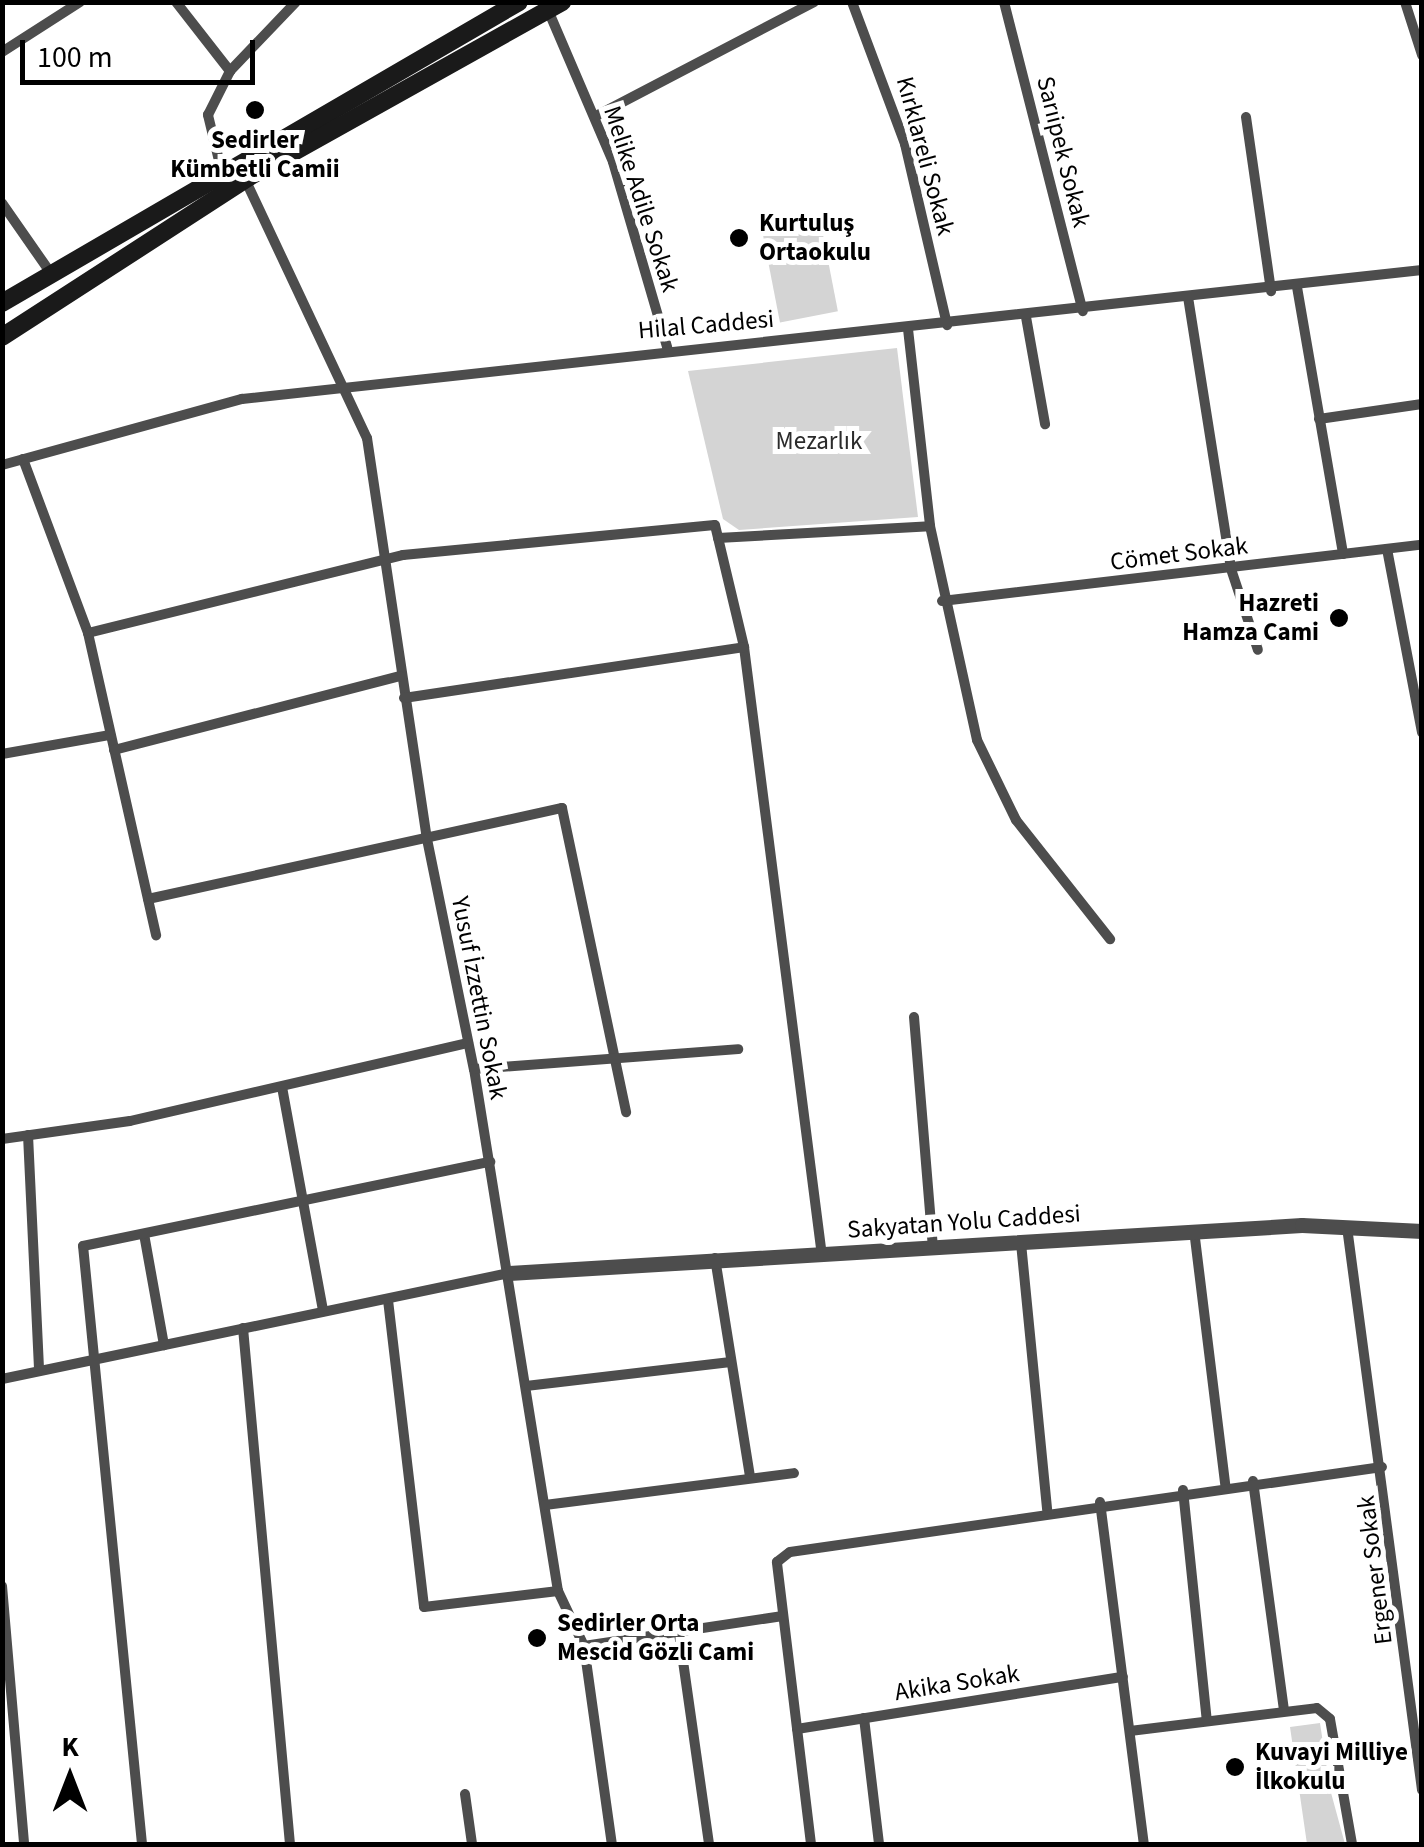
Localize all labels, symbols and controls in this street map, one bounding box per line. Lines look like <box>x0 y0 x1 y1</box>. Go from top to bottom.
scale bar <box>25 20 260 82</box>
text: 100 m <box>37 36 113 79</box>
street label: Kırklareli Sokak <box>889 73 961 239</box>
street label: Sarıipek Sokak <box>1030 73 1096 231</box>
marker: Sedirler Kümbetli Camii <box>244 99 266 121</box>
street label: Melike Adile Sokak <box>597 102 685 296</box>
place label: Sedirler Kümbetli Camii <box>170 126 340 185</box>
place label: Kurtuluş Ortaokulu <box>759 209 871 268</box>
marker: Kurtuluş Ortaokulu <box>728 227 750 249</box>
street label: Hilal Caddesi <box>637 304 775 346</box>
park label: Mezarlık <box>776 426 862 456</box>
street label: Cömet Sokak <box>1109 531 1249 577</box>
place label: Hazreti Hamza Cami <box>1182 589 1319 648</box>
marker: Hazreti Hamza Cami <box>1328 607 1350 629</box>
street label: Yusuf İzzettin Sokak <box>445 894 513 1102</box>
street label: Sakyatan Yolu Caddesi <box>846 1199 1082 1245</box>
street label: Ergener Sokak <box>1351 1494 1399 1646</box>
place label: Sedirler Orta Mescid Gözli Cami <box>557 1609 754 1668</box>
marker: Sedirler Orta Mescid Gözli Cami <box>526 1627 548 1649</box>
street label: Akika Sokak <box>893 1658 1021 1708</box>
north arrow <box>20 1727 120 1827</box>
text: K <box>61 1727 79 1767</box>
place label: Kuvayi Milliye İlkokulu <box>1255 1738 1408 1797</box>
marker: Kuvayi Milliye İlkokulu <box>1224 1756 1246 1778</box>

